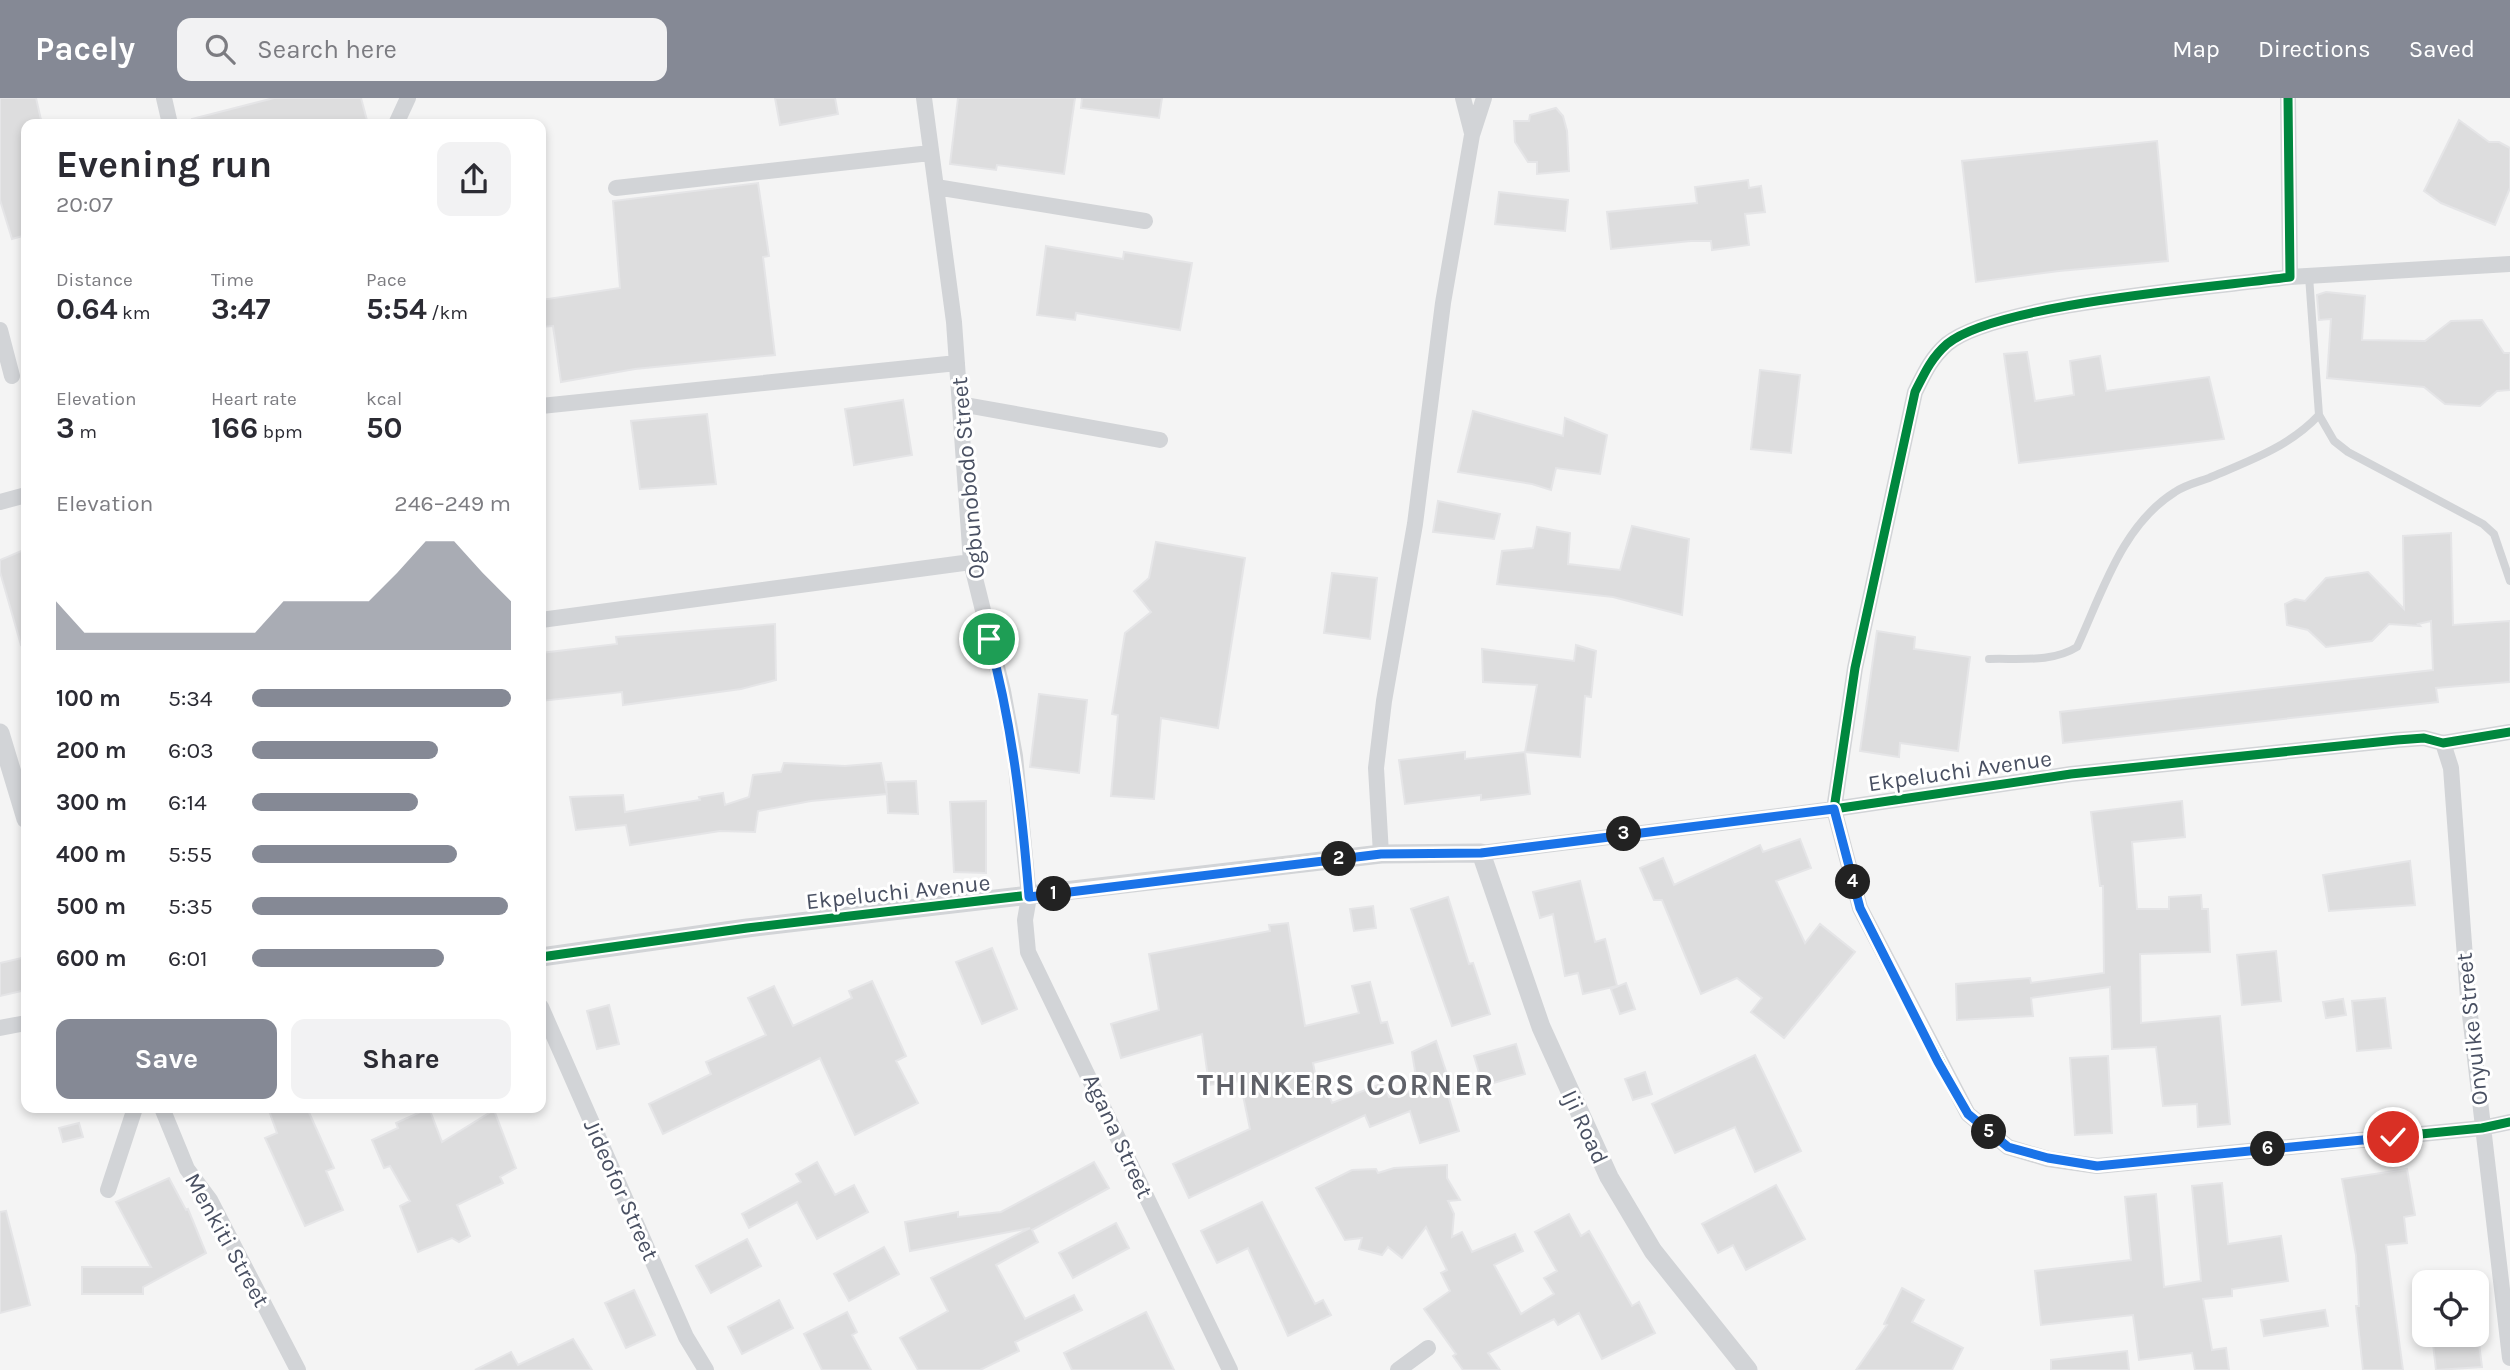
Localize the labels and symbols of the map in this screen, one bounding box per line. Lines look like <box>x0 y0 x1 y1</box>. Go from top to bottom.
street label: Ogbunobodo Street <box>946 375 990 580</box>
pin <box>959 609 1019 669</box>
street label: Ekpeluchi Avenue <box>1866 745 2054 797</box>
pin: 3 <box>1606 816 1642 852</box>
pin: 2 <box>1322 842 1356 876</box>
pin: 4 <box>1836 864 1870 900</box>
street label: Ekpeluchi Avenue <box>804 869 992 915</box>
pin: 1 <box>1036 876 1072 912</box>
street label: Onyuike Street <box>2451 951 2493 1107</box>
district label: THINKERS CORNER <box>1197 1067 1495 1103</box>
street label: Agana Street <box>1077 1070 1159 1203</box>
street label: Iji Road <box>1556 1086 1614 1168</box>
pin <box>2363 1107 2423 1167</box>
pin: 5 <box>1972 1114 2007 1150</box>
street label: Jideofor Street <box>578 1115 664 1265</box>
pin: 6 <box>2250 1132 2286 1166</box>
street label: Menkiti Street <box>179 1168 275 1312</box>

